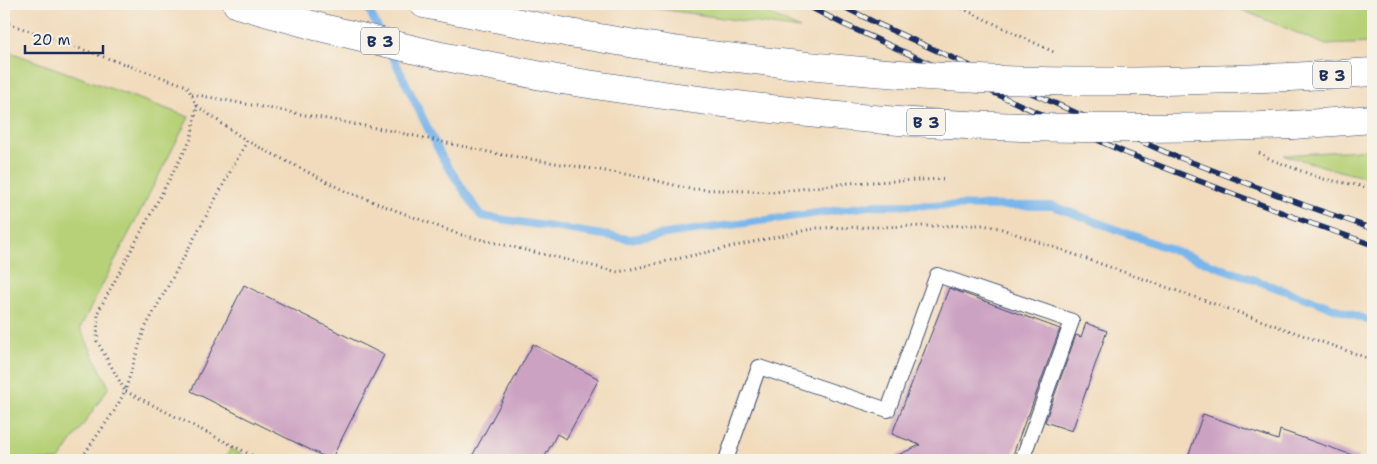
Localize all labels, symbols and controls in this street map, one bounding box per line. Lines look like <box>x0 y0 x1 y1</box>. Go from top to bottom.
scale bar <box>25 22 102 54</box>
road number: B 3 <box>361 27 399 54</box>
text: 20 m <box>32 30 71 50</box>
road number: B 3 <box>1313 62 1351 88</box>
road number: B 3 <box>907 108 945 136</box>

